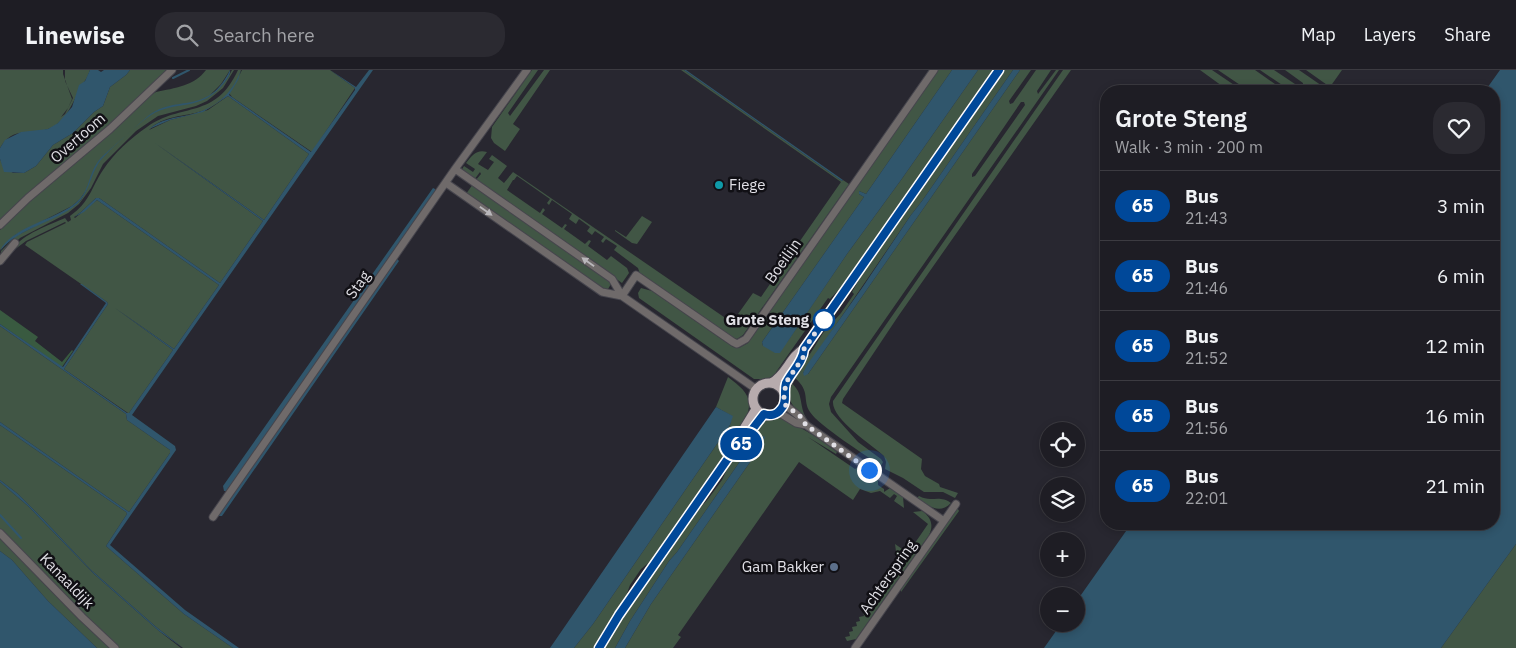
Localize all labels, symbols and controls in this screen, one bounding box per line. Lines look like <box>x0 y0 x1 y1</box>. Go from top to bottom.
search box <box>155 12 505 57</box>
text: Linewise <box>25 19 125 51</box>
icon: search <box>173 21 201 49</box>
text: Search here <box>213 23 315 47</box>
text: Map <box>1301 23 1336 46</box>
text: Layers <box>1364 23 1416 46</box>
text: Share <box>1444 23 1491 46</box>
text: Grote Steng <box>1115 102 1247 134</box>
button: heart <box>1433 102 1485 154</box>
street label: Overtoom <box>46 109 109 167</box>
text: Walk · 3 min · 200 m <box>1115 137 1263 157</box>
place label: Fiege <box>729 175 765 194</box>
marker: Fiege <box>713 179 725 191</box>
text: Bus <box>1185 184 1219 208</box>
text: 65 <box>1132 194 1153 217</box>
text: 3 min <box>1437 194 1485 218</box>
one-way arrow <box>479 206 493 216</box>
text: 21:43 <box>1185 208 1228 228</box>
street label: Boeilijn <box>760 235 805 287</box>
text: Bus <box>1185 254 1219 278</box>
one-way arrow <box>581 257 595 267</box>
text: 65 <box>1132 264 1153 287</box>
text: 6 min <box>1437 264 1485 288</box>
street label: Stag <box>341 267 374 302</box>
text: 21:46 <box>1185 278 1228 298</box>
marker: Grote Steng <box>813 309 835 331</box>
place label: Grote Steng <box>726 310 810 329</box>
text: Bus <box>1185 324 1219 348</box>
text: 65 <box>1132 334 1153 357</box>
text: 12 min <box>1426 334 1485 358</box>
text: 21:52 <box>1185 348 1228 368</box>
text: Bus <box>1185 394 1219 418</box>
text: 65 <box>1132 404 1153 427</box>
text: 16 min <box>1426 404 1485 428</box>
text: 21:56 <box>1185 418 1228 438</box>
map controls <box>1040 422 1085 632</box>
button: locate <box>1040 422 1085 467</box>
line badge: 65 <box>718 428 764 460</box>
text: 65 <box>730 432 752 455</box>
your location <box>857 458 882 483</box>
text: Bus <box>1185 464 1219 488</box>
text: 65 <box>1132 474 1153 497</box>
text: 21 min <box>1426 474 1485 498</box>
button: layers <box>1040 477 1085 522</box>
text: 22:01 <box>1185 488 1228 508</box>
button: + <box>1040 532 1085 577</box>
street label: Achterspring <box>855 536 920 618</box>
street label: Kanaaldijk <box>36 549 99 613</box>
place label: Gam Bakker <box>742 557 824 576</box>
marker: Gam Bakker <box>828 561 840 573</box>
button: − <box>1040 587 1085 632</box>

